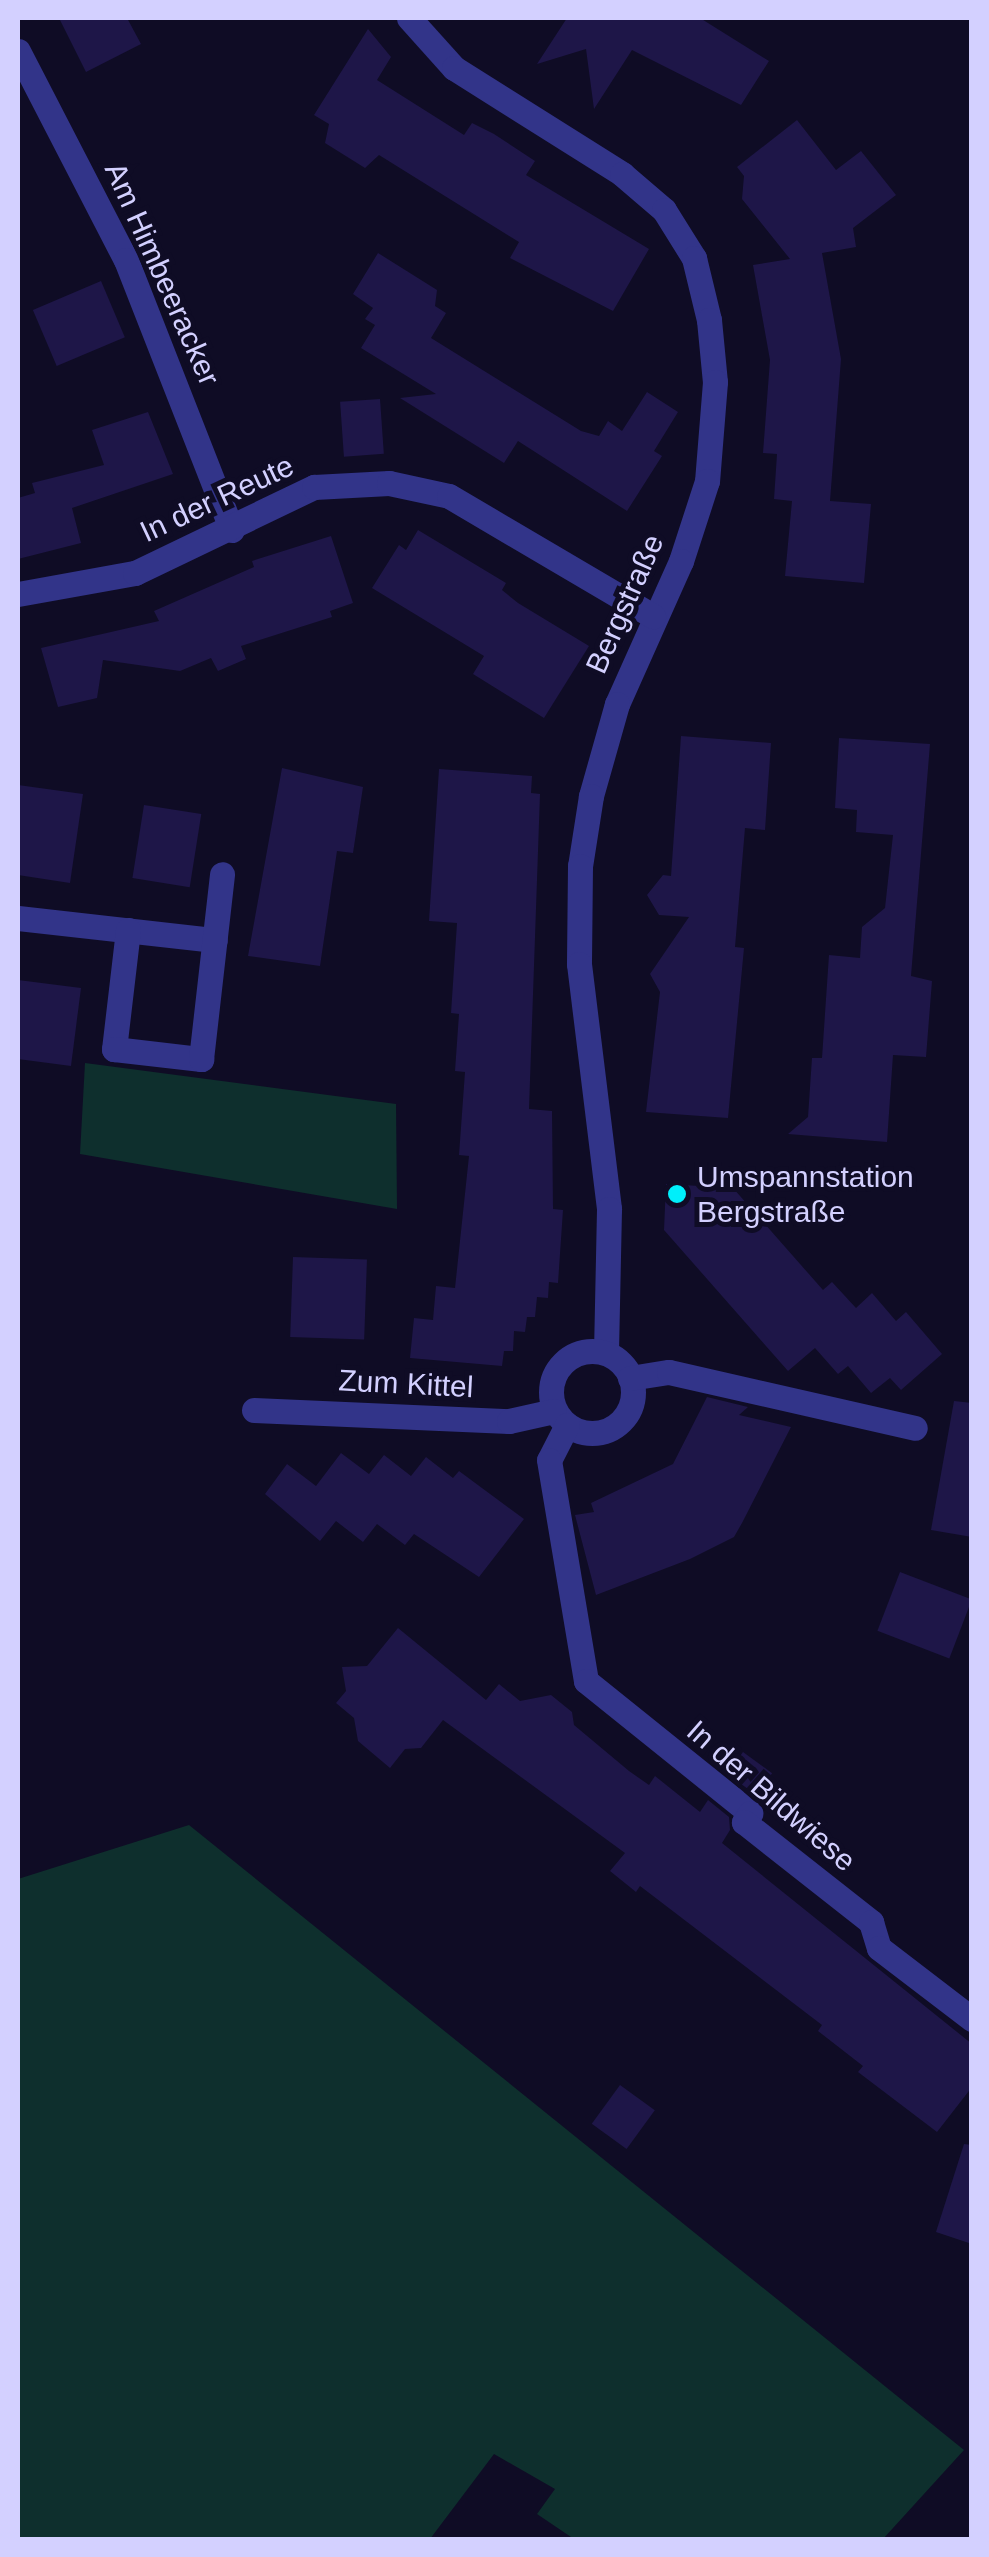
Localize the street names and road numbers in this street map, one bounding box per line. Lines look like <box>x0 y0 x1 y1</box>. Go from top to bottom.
street label: Am Himbeeracker <box>97 157 227 391</box>
street label: In der Reute <box>135 448 299 550</box>
street label: Bergstraße <box>578 529 672 679</box>
street label: Zum Kittel <box>338 1362 474 1406</box>
street label: In der Bildwiese <box>679 1713 863 1879</box>

